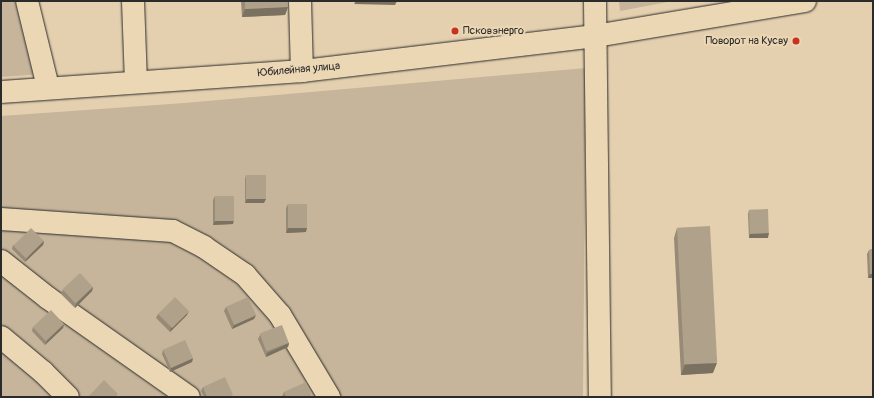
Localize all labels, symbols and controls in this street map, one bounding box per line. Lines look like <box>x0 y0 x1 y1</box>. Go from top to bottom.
place label: Псковэнерго <box>463 24 524 38</box>
marker: Псковэнерго <box>450 26 460 36</box>
place label: Поворот на Кусву <box>705 34 788 48</box>
marker: Поворот на Кусву <box>791 36 801 46</box>
street label: Юбилейная улица <box>257 60 341 80</box>

